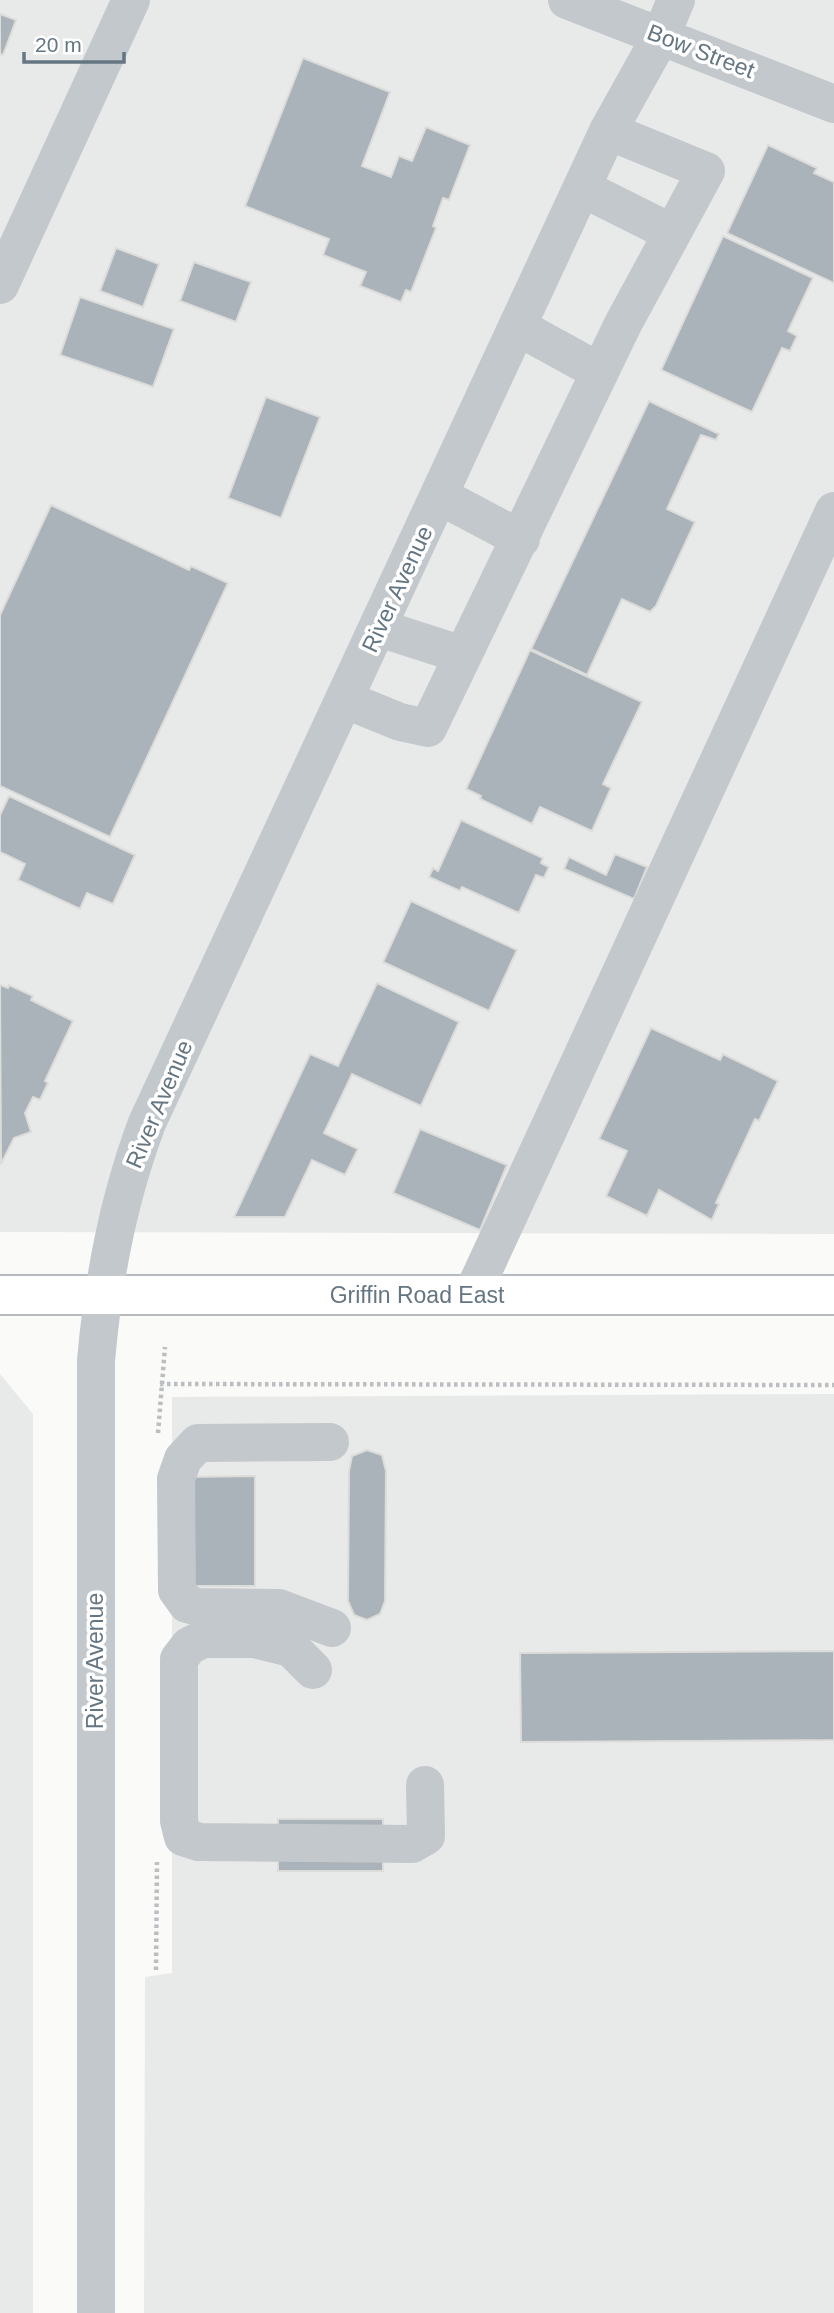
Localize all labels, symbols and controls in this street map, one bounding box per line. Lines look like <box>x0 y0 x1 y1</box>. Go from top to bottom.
street label: Bow Street <box>644 19 759 84</box>
scale bar <box>24 21 124 65</box>
text: 20 m <box>35 33 82 56</box>
street label: River Avenue <box>356 522 438 656</box>
street label: River Avenue <box>120 1036 198 1172</box>
street label: Griffin Road East <box>330 1282 505 1308</box>
street label: River Avenue <box>82 1593 108 1729</box>

